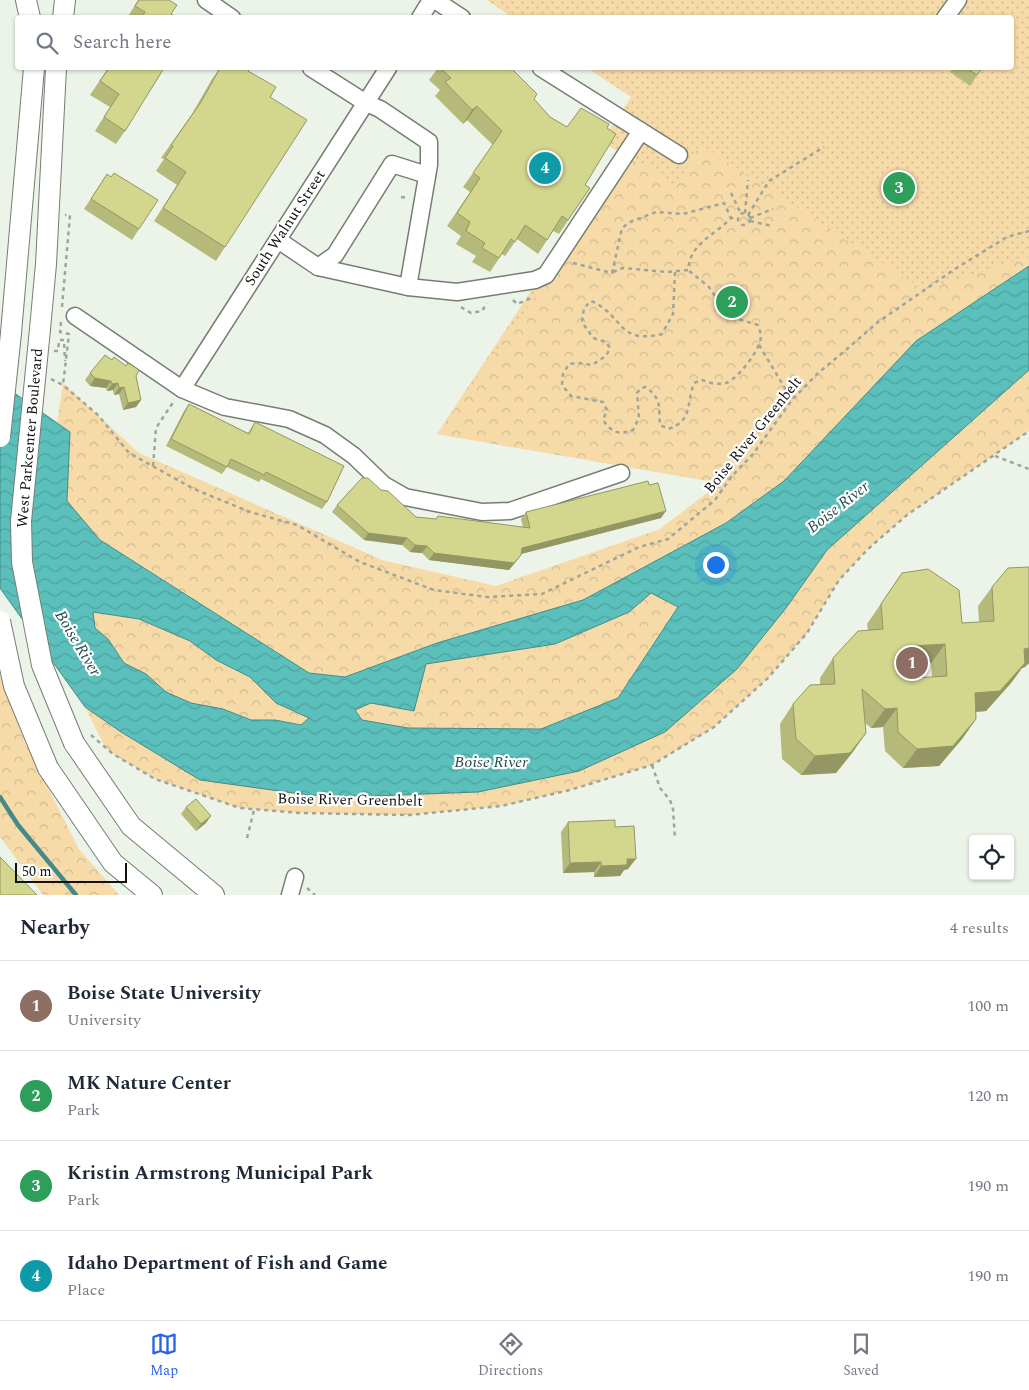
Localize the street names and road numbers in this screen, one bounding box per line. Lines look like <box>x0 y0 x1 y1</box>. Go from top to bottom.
street label: South Walnut Street <box>239 165 331 291</box>
street label: West Parkcenter Boulevard <box>11 347 49 529</box>
street label: Boise River Greenbelt <box>698 371 808 499</box>
street label: Boise River Greenbelt <box>277 787 423 813</box>

